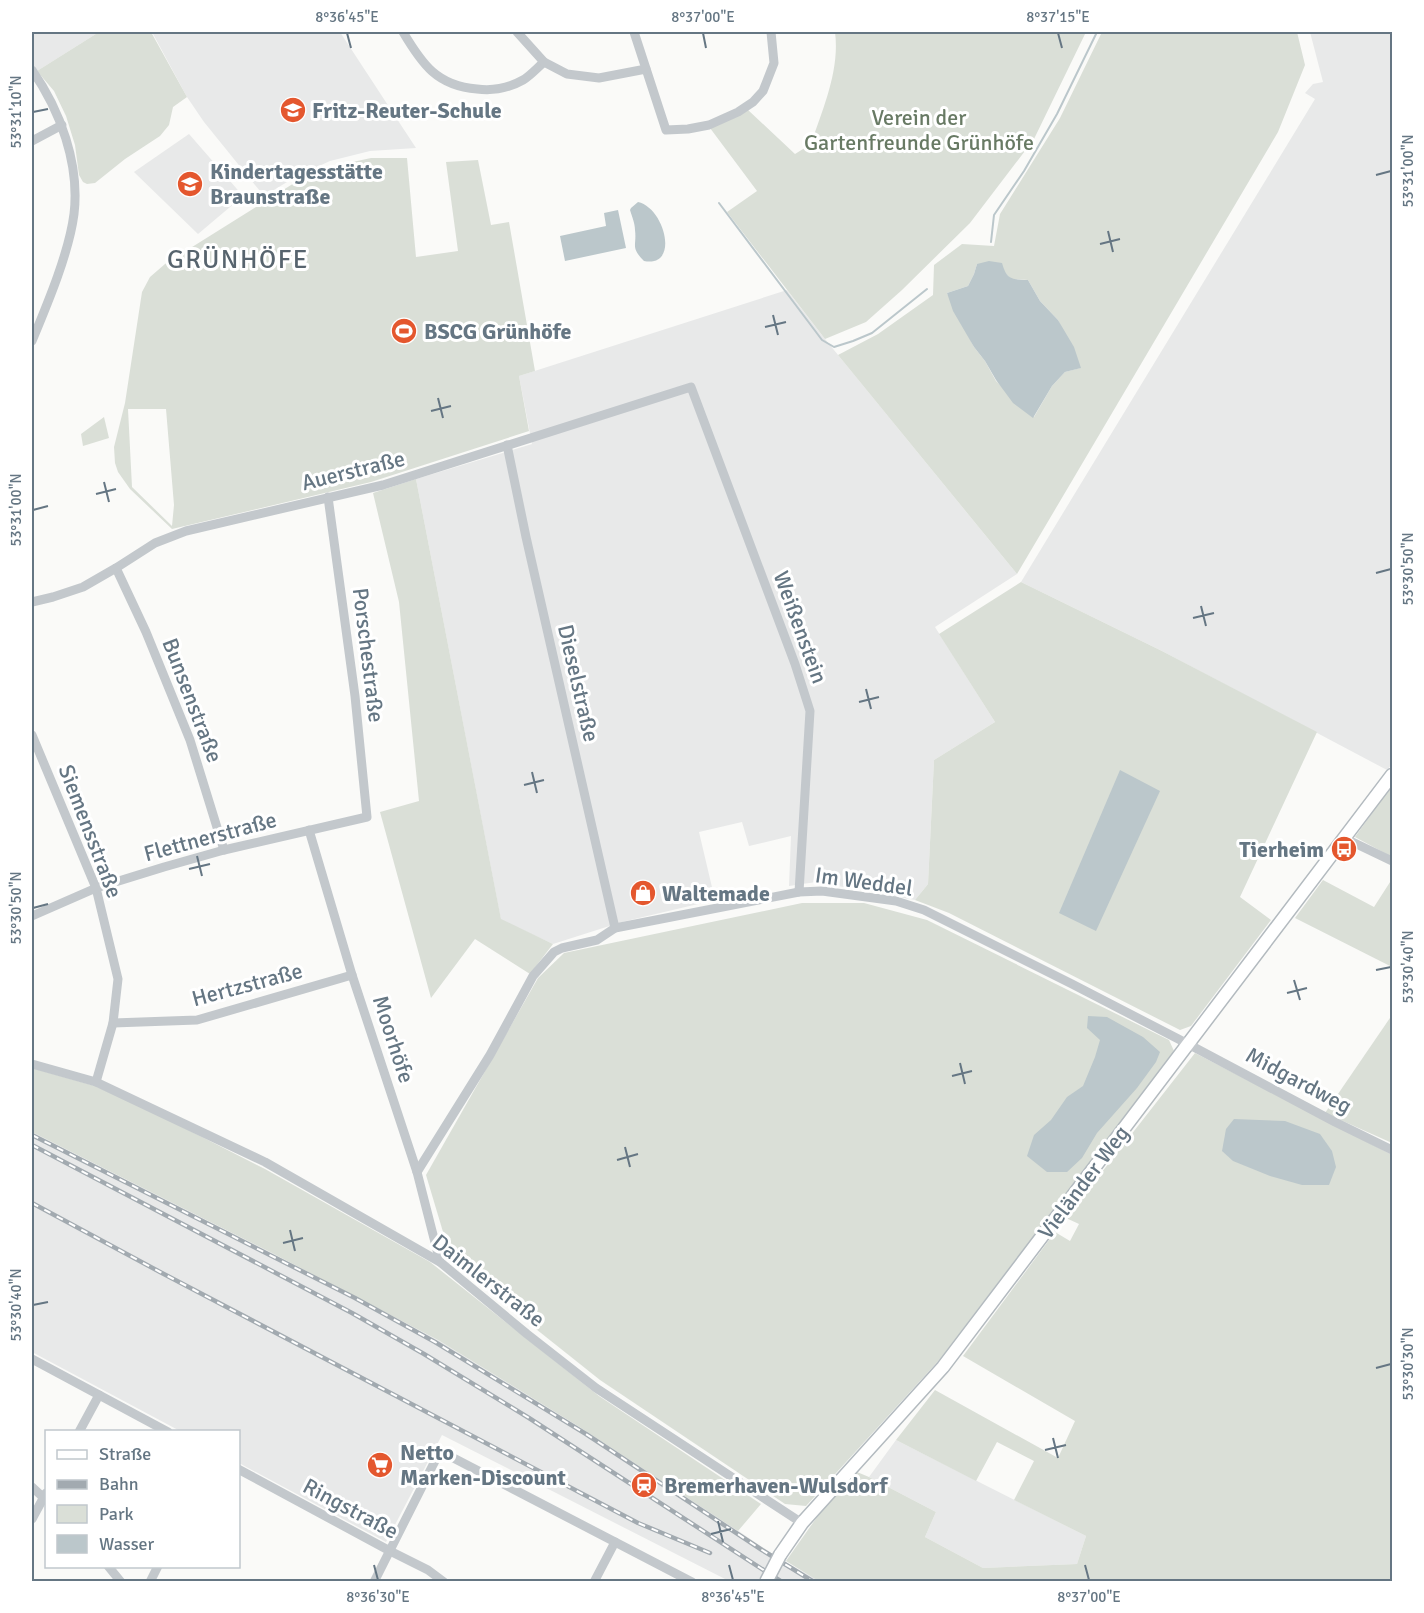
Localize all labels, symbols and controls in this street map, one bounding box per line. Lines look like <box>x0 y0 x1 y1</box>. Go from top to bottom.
text: 8°36'45"E <box>315 8 379 26</box>
text: 8°37'00"E <box>671 8 735 26</box>
text: 8°37'15"E <box>1026 8 1090 26</box>
text: 53°31'10"N <box>7 75 25 149</box>
school or university icon: Fritz-Reuter-Schule <box>278 95 308 125</box>
place label: Fritz-Reuter-Schule <box>312 97 502 124</box>
park label: Verein der Gartenfreunde Grünhöfe <box>804 104 1034 156</box>
text: 53°31'00"N <box>1399 134 1417 208</box>
place label: Kindertagesstätte Braunstraße <box>210 158 383 210</box>
school or university icon: Kindertagesstätte Braunstraße <box>175 169 205 199</box>
district label: GRÜNHÖFE <box>167 244 309 276</box>
sports icon: BSCG Grünhöfe <box>389 316 419 346</box>
place label: BSCG Grünhöfe <box>424 318 572 345</box>
street label: Auerstraße <box>299 445 408 496</box>
text: 53°31'00"N <box>7 473 25 547</box>
text: 53°30'50"N <box>1399 532 1417 606</box>
street label: Weißenstein <box>768 567 833 687</box>
street label: Porschestraße <box>347 586 390 724</box>
street label: Dieselstraße <box>552 622 605 744</box>
street label: Bunsenstraße <box>156 634 229 766</box>
street label: Siemensstraße <box>53 761 128 902</box>
street label: Flettnerstraße <box>141 806 280 867</box>
bus stop icon: Tierheim <box>1329 834 1359 864</box>
place label: Tierheim <box>1239 836 1324 863</box>
street label: Im Weddel <box>813 861 915 902</box>
text: 53°30'50"N <box>7 871 25 945</box>
shop icon: Waltemade <box>628 878 658 908</box>
place label: Waltemade <box>662 880 770 907</box>
text: 53°30'40"N <box>1399 930 1417 1004</box>
street label: Hertzstraße <box>189 957 305 1012</box>
street label: Moorhöfe <box>367 992 420 1086</box>
street label: Midgardweg <box>1241 1041 1356 1120</box>
street label: Vieländer Weg <box>1032 1120 1135 1244</box>
street label: Daimlerstraße <box>427 1228 550 1333</box>
text: 53°30'40"N <box>7 1268 25 1342</box>
text: 53°30'30"N <box>1399 1327 1417 1401</box>
legend <box>45 1430 240 1568</box>
place label: Netto Marken-Discount <box>400 1439 566 1491</box>
text: Straße <box>99 1443 151 1465</box>
supermarket icon: Netto Marken-Discount <box>365 1450 395 1480</box>
station icon: Bremerhaven-Wulsdorf <box>629 1470 659 1500</box>
street label: Ringstraße <box>299 1472 403 1545</box>
place label: Bremerhaven-Wulsdorf <box>664 1472 889 1499</box>
text: Bahn <box>99 1473 139 1495</box>
text: Park <box>99 1503 134 1525</box>
text: Wasser <box>99 1533 155 1555</box>
text: 8°36'30"E <box>346 1588 410 1606</box>
text: 8°36'45"E <box>701 1588 765 1606</box>
text: 8°37'00"E <box>1057 1588 1121 1606</box>

